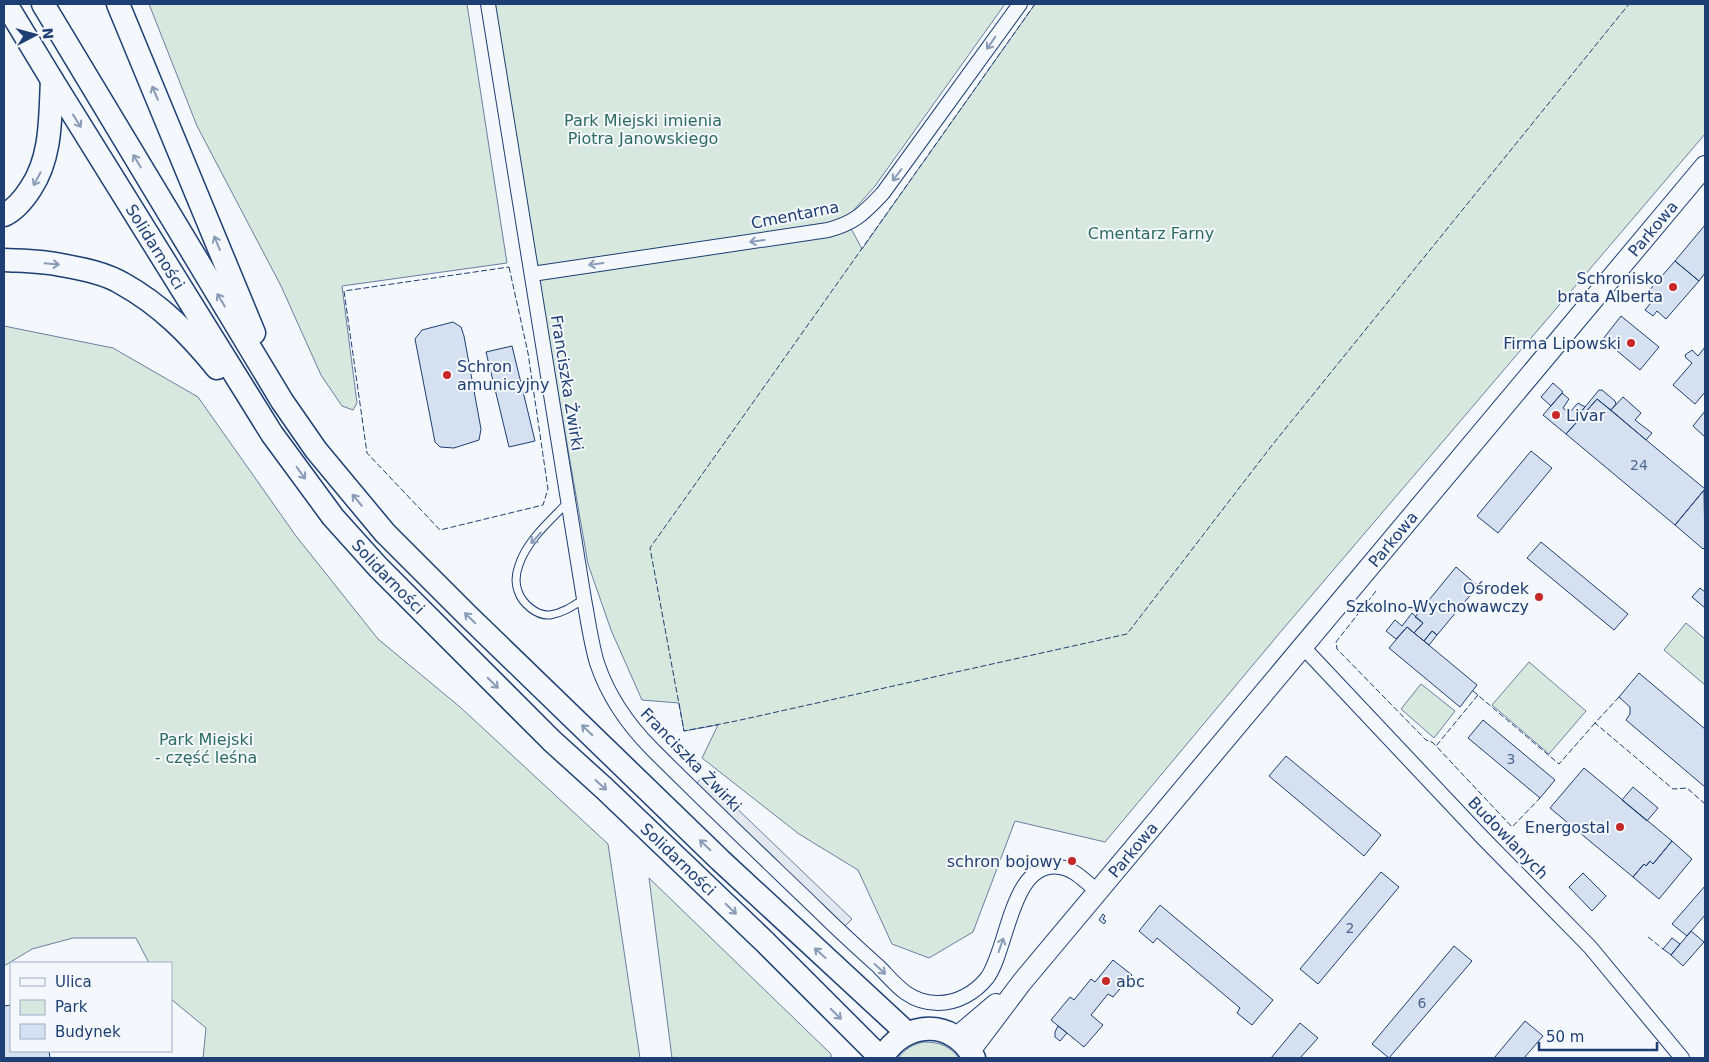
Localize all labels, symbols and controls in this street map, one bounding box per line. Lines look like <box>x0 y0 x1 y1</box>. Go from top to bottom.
north arrow <box>10 10 60 60</box>
text: N <box>39 27 56 40</box>
one-way arrow <box>986 36 997 50</box>
one-way arrow <box>149 86 159 101</box>
park label: Park Miejski imienia Piotra Janowskiego <box>564 111 722 148</box>
one-way arrow <box>73 114 83 128</box>
one-way arrow <box>131 154 141 168</box>
one-way arrow <box>891 168 902 181</box>
one-way arrow <box>32 171 42 186</box>
street label: Cmentarna <box>749 197 841 233</box>
street label: Parkowa <box>1624 197 1681 260</box>
street label: Solidarności <box>122 201 189 293</box>
park label: Cmentarz Farny <box>1088 224 1214 243</box>
one-way arrow <box>211 236 221 251</box>
one-way arrow <box>749 236 765 246</box>
one-way arrow <box>44 259 60 269</box>
one-way arrow <box>588 260 604 270</box>
place label: Schronisko brata Alberta <box>1557 269 1663 306</box>
marker: Schronisko brata Alberta <box>1667 281 1679 293</box>
one-way arrow <box>215 293 225 307</box>
street label: Franciszka Żwirki <box>547 314 587 452</box>
place label: Firma Lipowski <box>1503 334 1621 353</box>
marker: Firma Lipowski <box>1625 337 1637 349</box>
place label: Schron amunicyjny <box>457 357 549 394</box>
marker: Schron amunicyjny <box>441 369 453 381</box>
place label: Livar <box>1566 406 1606 425</box>
marker: Livar <box>1550 409 1562 421</box>
house number: 24 <box>1630 457 1648 473</box>
one-way arrow <box>296 466 306 480</box>
one-way arrow <box>352 494 363 507</box>
street label: Parkowa <box>1364 507 1421 571</box>
one-way arrow <box>530 531 542 544</box>
street label: Solidarności <box>348 535 429 618</box>
place label: Ośrodek Szkolno-Wychowawczy <box>1346 579 1530 616</box>
marker: Ośrodek Szkolno-Wychowawczy <box>1533 591 1545 603</box>
one-way arrow <box>464 612 476 624</box>
one-way arrow <box>487 677 500 689</box>
street label: Franciszka Żwirki <box>637 704 745 816</box>
one-way arrow <box>580 724 593 736</box>
park label: Park Miejski - część leśna <box>155 730 257 767</box>
house number: 3 <box>1507 751 1515 767</box>
one-way arrow <box>594 779 607 791</box>
street label: Budowlanych <box>1464 793 1552 883</box>
street label: Parkowa <box>1104 818 1161 881</box>
place label: Energostal <box>1525 818 1610 837</box>
street label: Solidarności <box>637 819 720 899</box>
marker: Energostal <box>1614 821 1626 833</box>
one-way arrow <box>699 839 711 851</box>
place label: schron bojowy <box>947 852 1062 871</box>
marker: schron bojowy <box>1066 855 1078 867</box>
one-way arrow <box>725 903 737 915</box>
house number: 2 <box>1346 920 1354 936</box>
one-way arrow <box>997 938 1006 954</box>
one-way arrow <box>813 947 826 958</box>
legend <box>10 962 172 1052</box>
one-way arrow <box>874 963 886 975</box>
place label: abc <box>1116 972 1145 991</box>
text: Ulica <box>55 973 92 991</box>
marker: abc <box>1100 975 1112 987</box>
house number: 6 <box>1418 995 1427 1011</box>
text: Park <box>55 998 88 1016</box>
one-way arrow <box>830 1008 842 1020</box>
scale bar <box>1539 1020 1656 1052</box>
text: Budynek <box>55 1023 121 1041</box>
text: 50 m <box>1546 1028 1584 1046</box>

